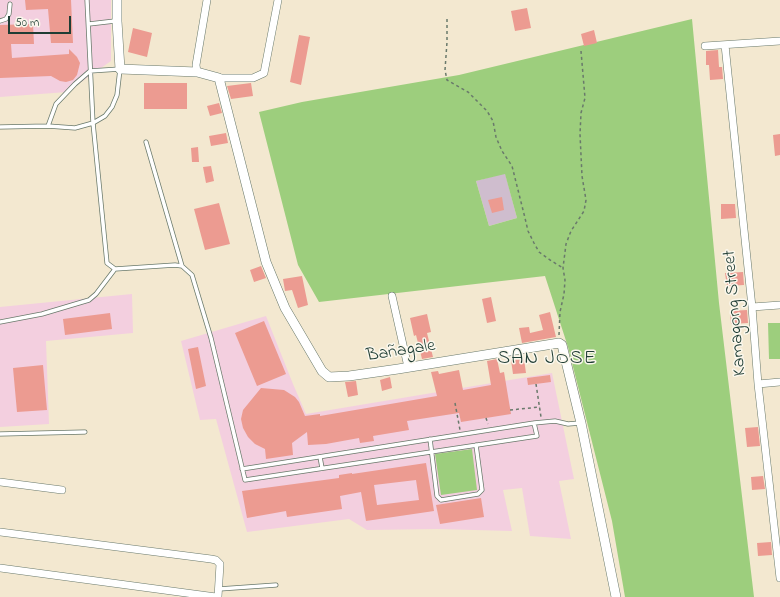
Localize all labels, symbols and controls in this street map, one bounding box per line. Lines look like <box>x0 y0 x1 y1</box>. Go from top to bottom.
scale bar <box>10 8 73 34</box>
text: 50 m <box>15 14 39 32</box>
street label: Kamagong Street <box>720 249 752 377</box>
street label: Bañagale <box>365 336 437 368</box>
district label: SAN JOSE <box>497 348 597 372</box>

